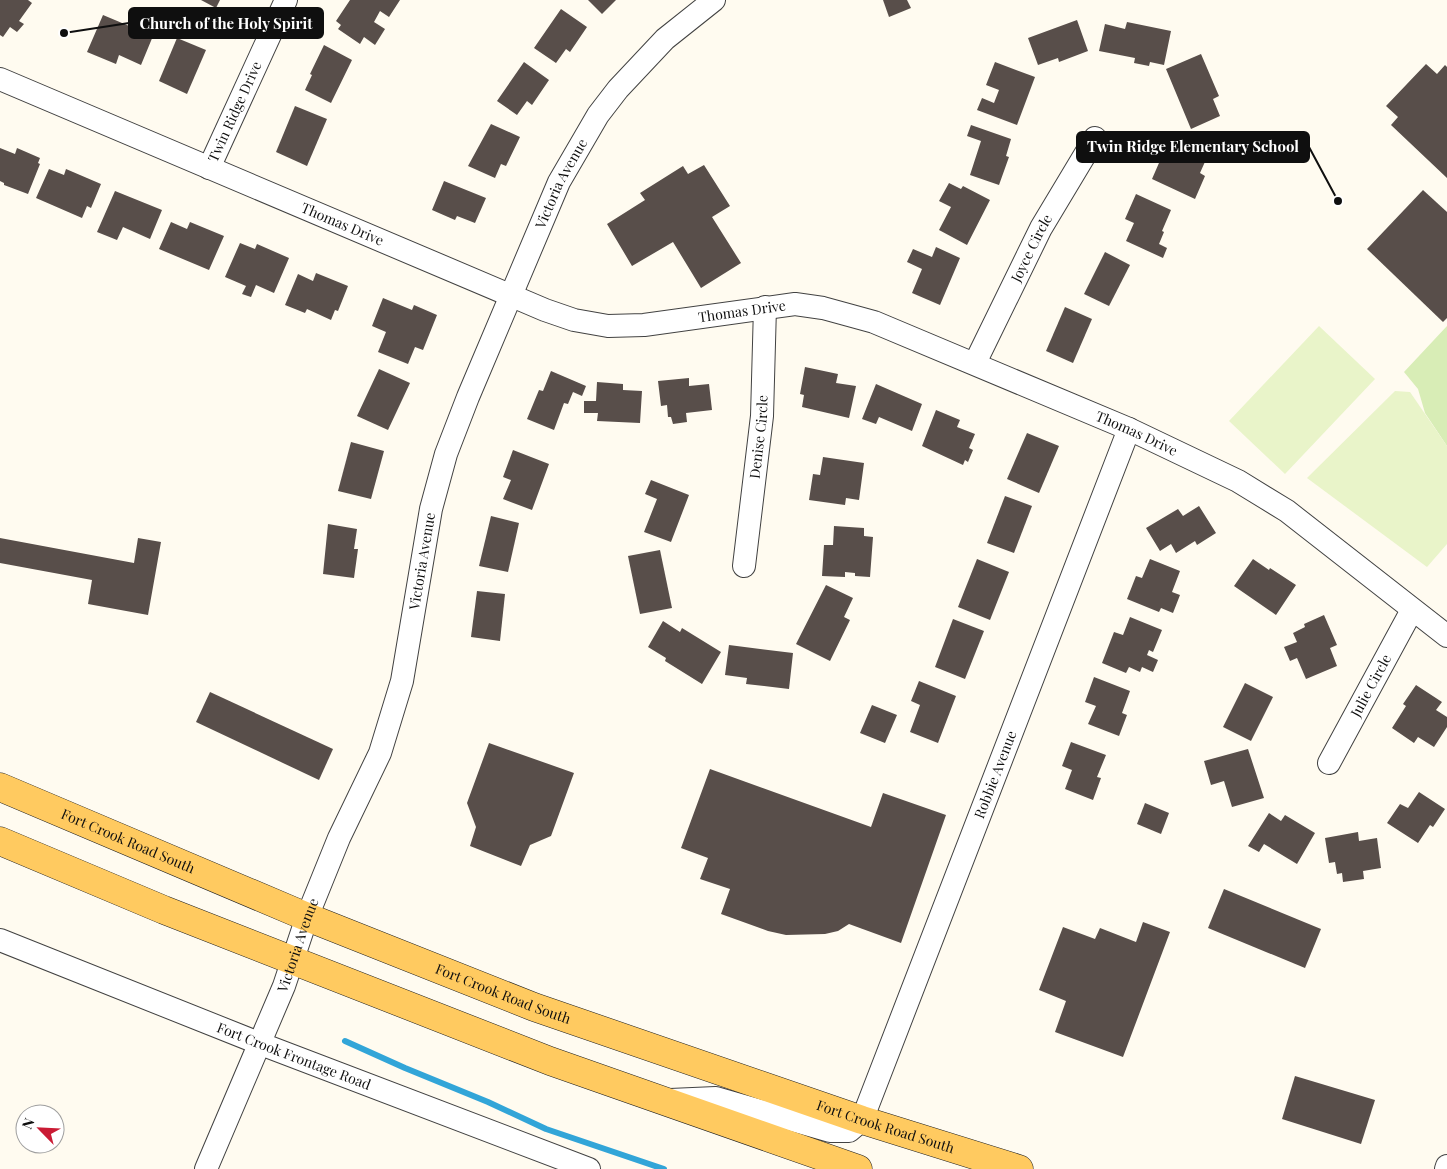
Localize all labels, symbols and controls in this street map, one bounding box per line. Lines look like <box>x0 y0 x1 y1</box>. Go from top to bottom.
callout: Church of the Holy Spirit <box>129 8 323 38</box>
text: Church of the Holy Spirit <box>139 13 313 33</box>
street label: Twin Ridge Drive <box>203 58 266 165</box>
callout: Twin Ridge Elementary School <box>1077 132 1309 162</box>
street label: Victoria Avenue <box>530 135 591 232</box>
text: Twin Ridge Elementary School <box>1087 136 1299 156</box>
street label: Thomas Drive <box>298 198 387 250</box>
street label: Joyce Circle <box>1006 210 1056 286</box>
street label: Thomas Drive <box>697 295 787 326</box>
street label: Denise Circle <box>745 395 772 480</box>
street label: Thomas Drive <box>1093 406 1181 460</box>
street label: Victoria Avenue <box>404 511 439 612</box>
street label: Julie Circle <box>1345 651 1395 721</box>
street label: Robbie Avenue <box>969 728 1021 821</box>
street label: Fort Crook Road South <box>58 804 199 878</box>
street label: Victoria Avenue <box>272 895 323 996</box>
street label: Fort Crook Road South <box>433 959 574 1028</box>
street label: Fort Crook Frontage Road <box>214 1017 374 1094</box>
street label: Fort Crook Road South <box>814 1095 958 1158</box>
north arrow <box>15 1104 65 1154</box>
text: N <box>17 1115 38 1132</box>

